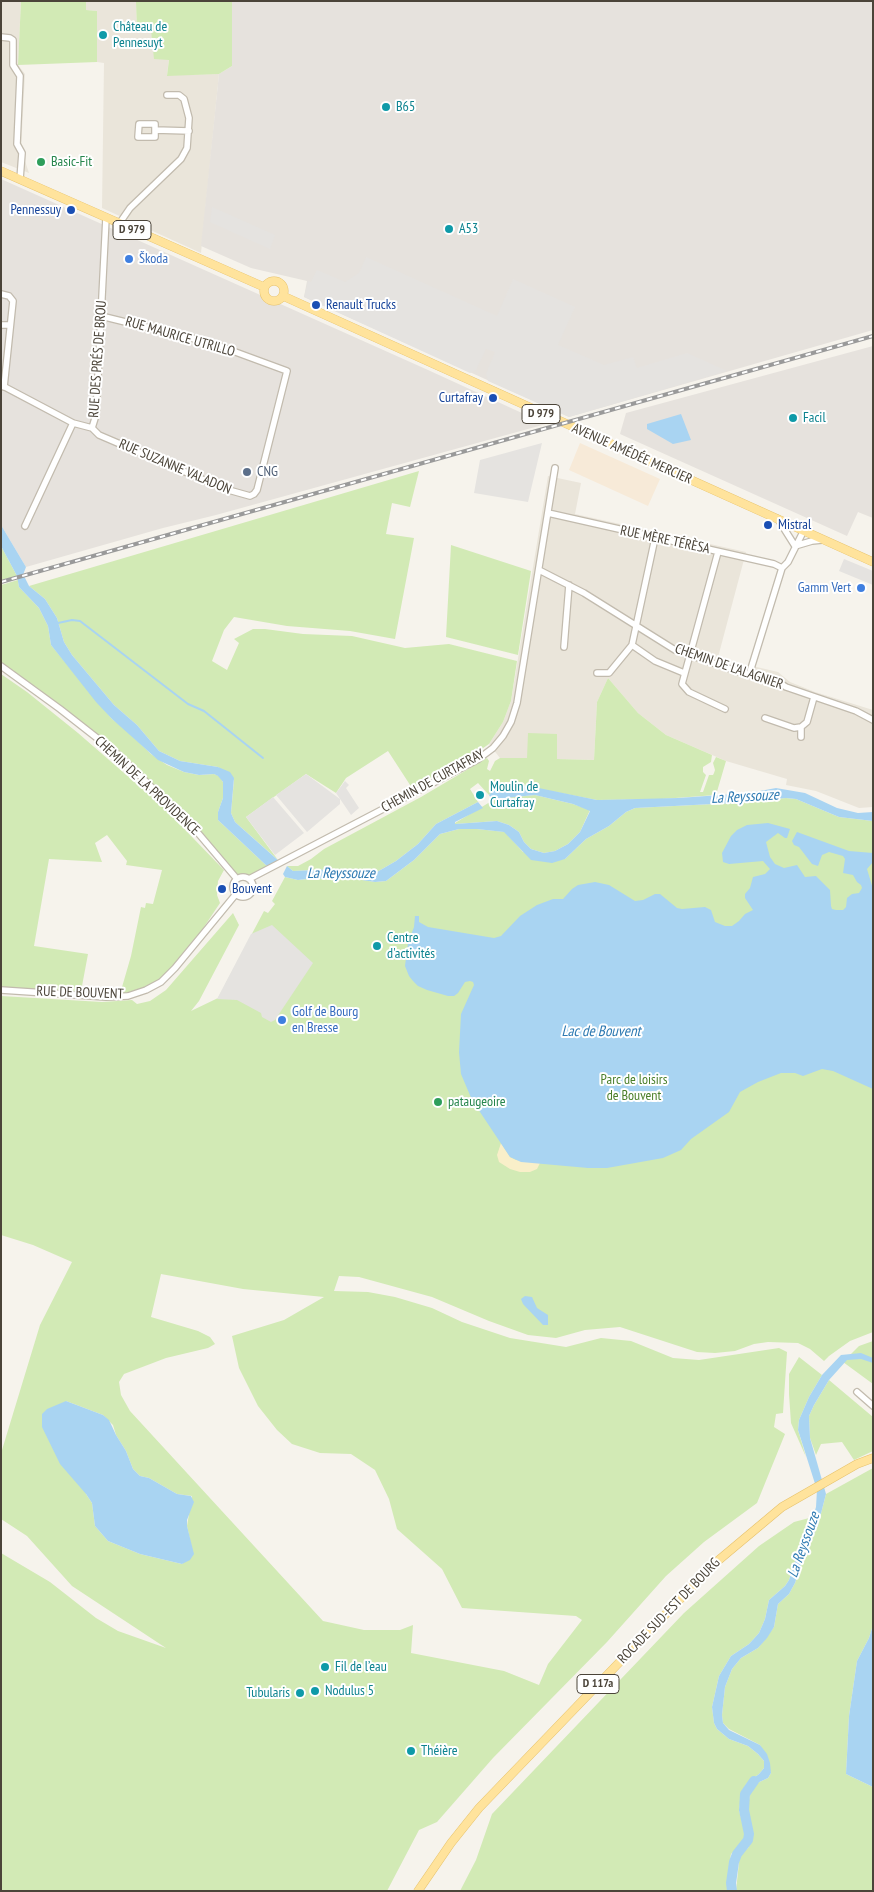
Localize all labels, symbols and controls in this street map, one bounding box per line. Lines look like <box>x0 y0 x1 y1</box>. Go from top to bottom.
place label: Château de Pennesuyt <box>113 19 167 52</box>
marker: Château de Pennesuyt <box>97 29 109 41</box>
place label: B65 <box>396 99 415 115</box>
marker: B65 <box>380 101 392 113</box>
place label: Basic-Fit <box>51 154 92 170</box>
marker: Basic-Fit <box>35 156 47 168</box>
place label: Pennessuy <box>10 202 61 218</box>
marker: Pennessuy <box>65 204 77 216</box>
road number: D 979 <box>113 220 151 240</box>
place label: A53 <box>459 221 478 237</box>
marker: A53 <box>443 223 455 235</box>
place label: Škoda <box>139 251 168 267</box>
marker: Škoda <box>123 253 135 265</box>
place label: Renault Trucks <box>326 297 396 313</box>
marker: Renault Trucks <box>310 299 322 311</box>
street label: RUE DES PRÉS DE BROU <box>86 300 110 418</box>
street label: RUE MAURICE UTRILLO <box>123 313 237 361</box>
place label: Curtafray <box>439 390 483 406</box>
marker: Curtafray <box>487 392 499 404</box>
road number: D 979 <box>522 404 560 424</box>
place label: Facil <box>803 410 826 426</box>
marker: Facil <box>787 412 799 424</box>
street label: AVENUE AMÉDÉE MERCIER <box>569 420 695 488</box>
street label: RUE SUZANNE VALADON <box>116 436 234 498</box>
place label: CNG <box>257 464 278 480</box>
marker: CNG <box>241 466 253 478</box>
place label: Mistral <box>778 517 811 533</box>
marker: Mistral <box>762 519 774 531</box>
street label: RUE MÈRE TÉRÈSA <box>619 522 711 558</box>
place label: Gamm Vert <box>798 580 851 596</box>
marker: Gamm Vert <box>855 582 867 594</box>
street label: CHEMIN DE L'ALAGNIER <box>673 641 785 693</box>
street label: CHEMIN DE LA PROVIDENCE <box>91 733 203 839</box>
street label: CHEMIN DE CURTAFRAY <box>379 746 487 816</box>
place label: Moulin de Curtafray <box>490 779 538 812</box>
water label: La Reyssouze <box>711 786 779 808</box>
marker: Moulin de Curtafray <box>474 789 486 801</box>
water label: La Reyssouze <box>307 865 375 883</box>
place label: Bouvent <box>232 881 272 897</box>
marker: Bouvent <box>216 883 228 895</box>
place label: Centre d'activités <box>387 930 435 962</box>
marker: Centre d'activités <box>371 940 383 952</box>
street label: RUE DE BOUVENT <box>36 983 124 1003</box>
place label: Golf de Bourg en Bresse <box>292 1004 358 1036</box>
marker: Golf de Bourg en Bresse <box>276 1014 288 1026</box>
water label: Lac de Bouvent <box>561 1023 641 1041</box>
park label: Parc de loisirs de Bouvent <box>601 1072 667 1104</box>
place label: pataugeoire <box>448 1094 506 1110</box>
marker: pataugeoire <box>432 1096 444 1108</box>
water label: La Reyssouze <box>784 1510 824 1580</box>
street label: ROCADE SUD-EST DE BOURG <box>614 1555 724 1667</box>
place label: Fil de l’eau <box>335 1659 387 1675</box>
marker: Fil de l’eau <box>319 1661 331 1673</box>
road number: D 117a <box>577 1675 619 1694</box>
place label: Nodulus 5 <box>325 1683 374 1699</box>
place label: Tubularis <box>246 1685 290 1701</box>
marker: Nodulus 5 <box>309 1685 321 1697</box>
marker: Tubularis <box>294 1687 306 1699</box>
place label: Théière <box>421 1743 458 1759</box>
marker: Théière <box>405 1745 417 1757</box>

